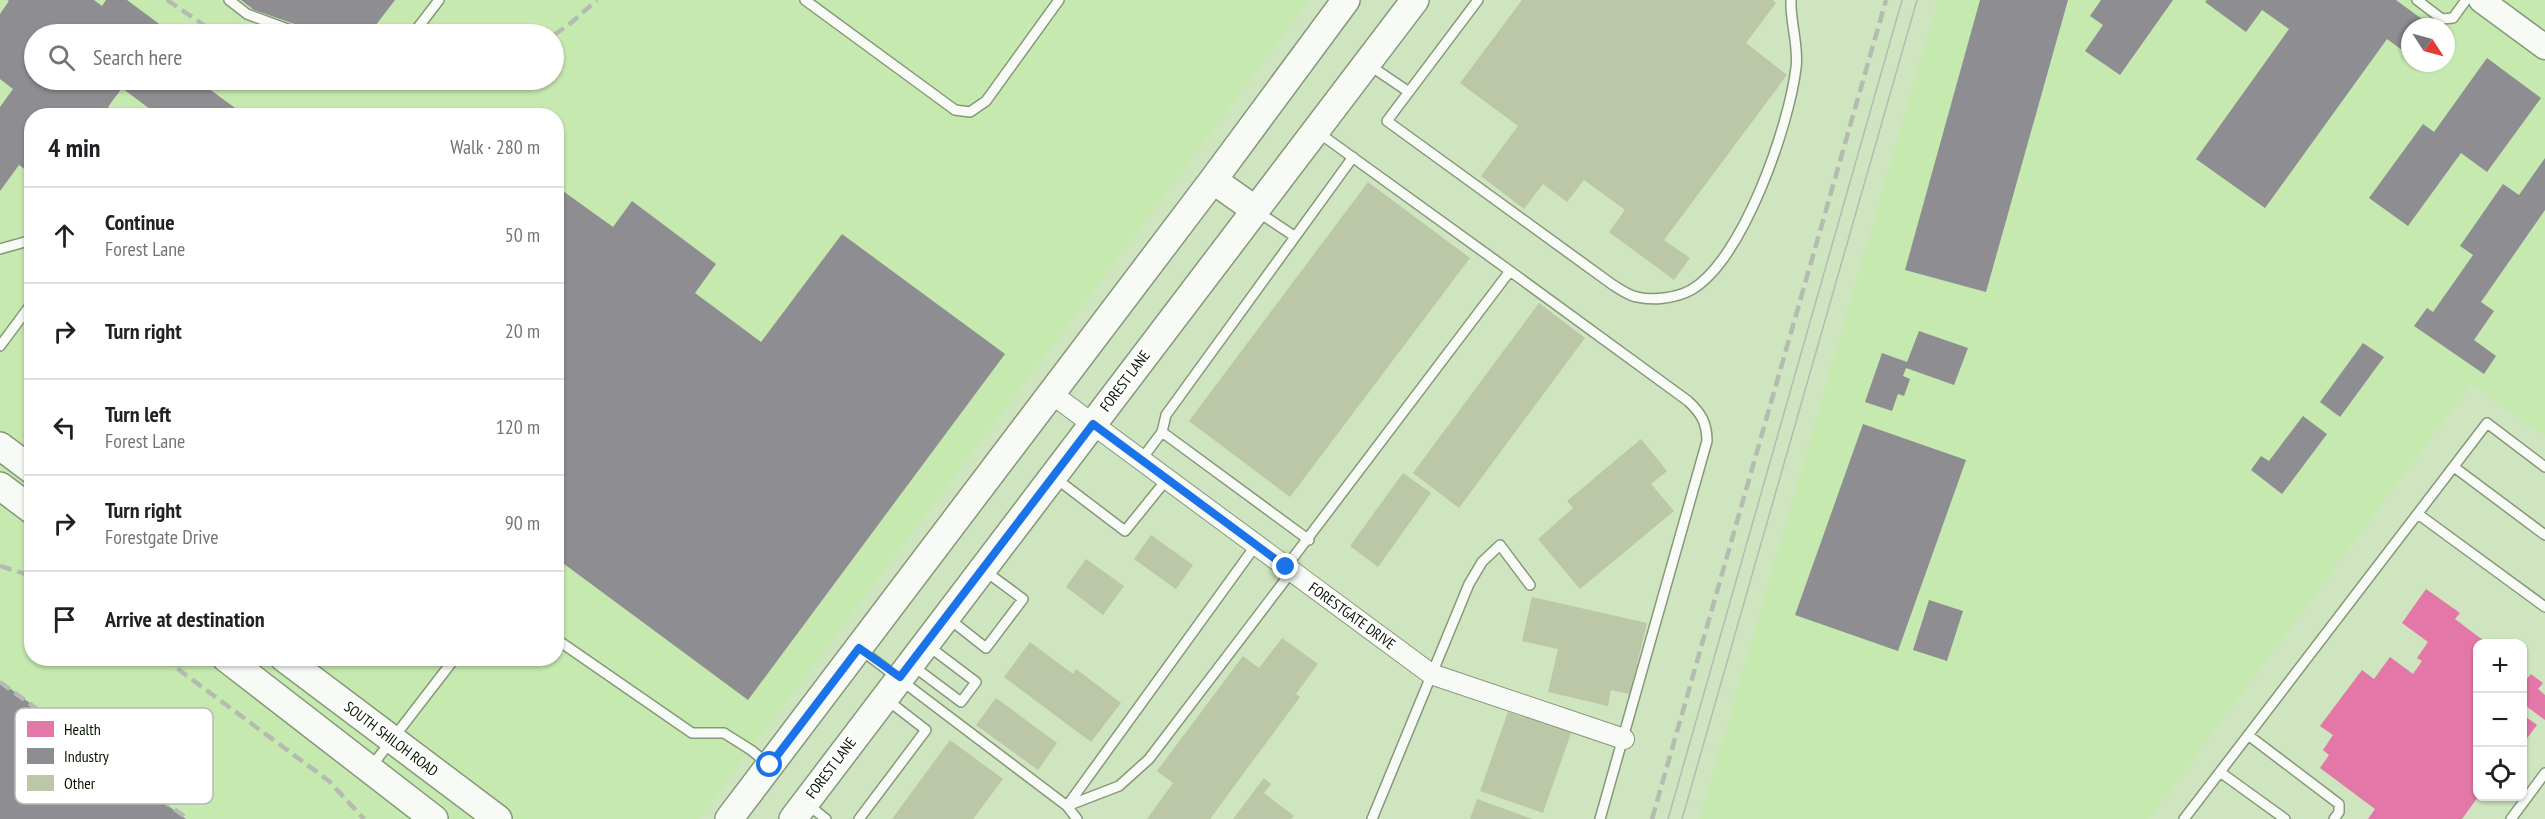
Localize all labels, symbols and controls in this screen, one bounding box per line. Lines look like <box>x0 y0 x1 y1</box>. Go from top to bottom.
north arrow <box>2401 18 2455 72</box>
search box <box>24 24 564 90</box>
icon: search <box>45 41 78 74</box>
text: Search here <box>93 43 182 71</box>
text: 4 min <box>48 131 101 164</box>
text: Walk · 280 m <box>450 134 540 160</box>
text: Continue <box>105 208 175 236</box>
icon: ahead <box>48 219 81 252</box>
text: 50 m <box>505 222 540 248</box>
text: Forest Lane <box>105 236 185 262</box>
icon: right <box>48 315 81 348</box>
text: Turn right <box>105 317 182 345</box>
text: 20 m <box>505 318 540 344</box>
street label: FOREST LANE <box>1095 346 1154 415</box>
text: Turn left <box>105 400 171 428</box>
icon: left <box>48 411 81 444</box>
text: 120 m <box>496 414 540 440</box>
text: Forest Lane <box>105 428 185 454</box>
text: Turn right <box>105 496 182 524</box>
icon: right <box>48 507 81 540</box>
text: 90 m <box>505 510 540 536</box>
text: Forestgate Drive <box>105 524 219 550</box>
route end <box>1272 553 1298 579</box>
street label: FORESTGATE DRIVE <box>1305 578 1399 653</box>
icon: arrive <box>48 603 81 636</box>
text: Arrive at destination <box>105 605 265 633</box>
map controls <box>2473 639 2527 801</box>
button: + <box>2473 639 2527 693</box>
button: − <box>2473 693 2527 747</box>
street label: SOUTH SHILOH ROAD <box>341 697 442 780</box>
legend <box>15 708 213 804</box>
text: Health <box>64 719 101 739</box>
street label: FOREST LANE <box>801 733 860 802</box>
text: Industry <box>64 746 109 766</box>
button: locate <box>2473 747 2527 801</box>
route start <box>756 751 782 777</box>
text: Other <box>64 773 96 793</box>

